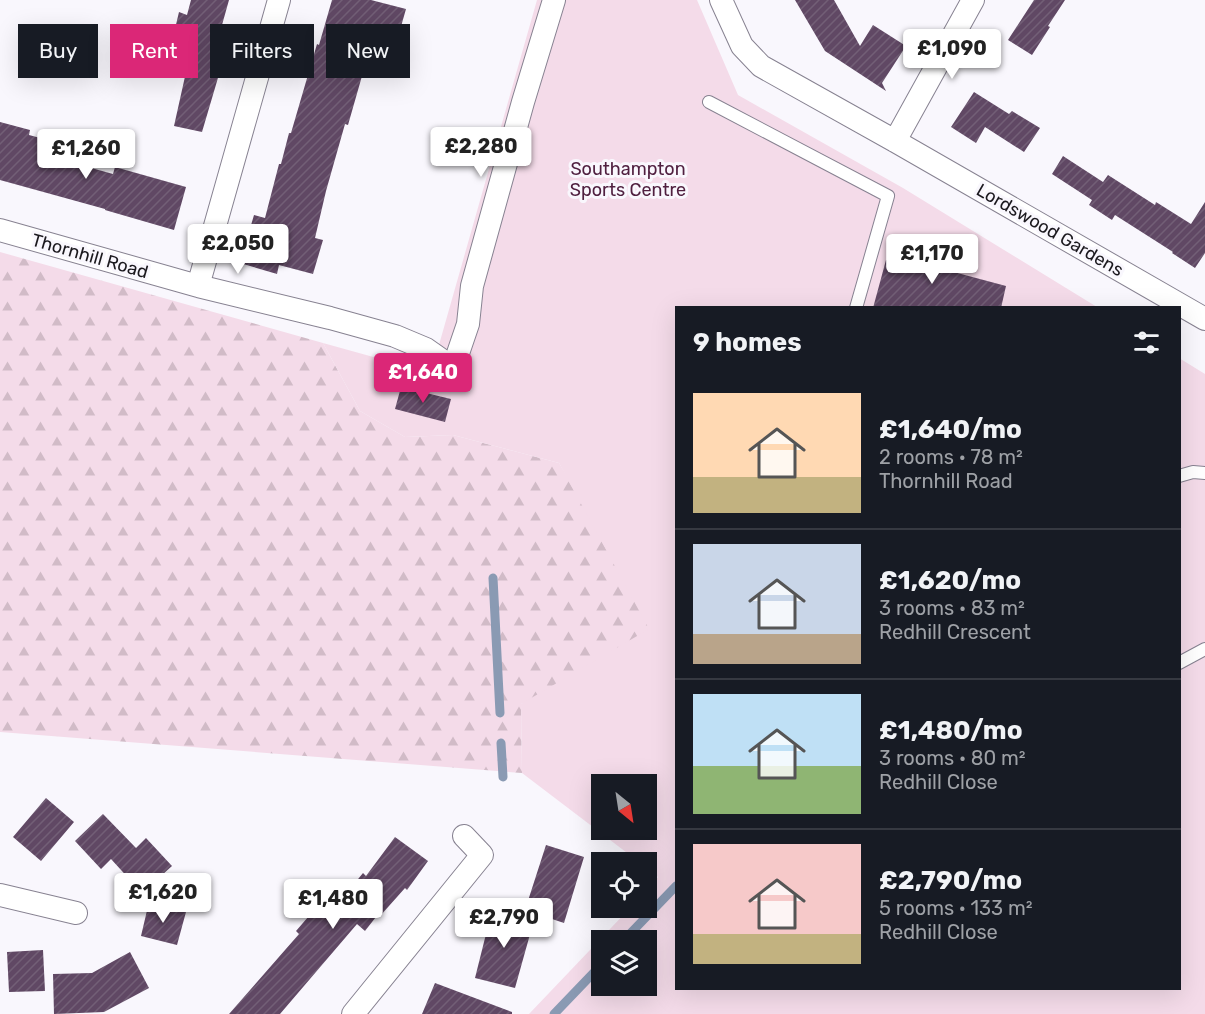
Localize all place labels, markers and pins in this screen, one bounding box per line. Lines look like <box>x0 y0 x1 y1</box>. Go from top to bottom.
pin: £1,090 <box>903 29 1001 80</box>
pin: £2,280 <box>432 127 530 178</box>
pin: £1,260 <box>37 129 135 180</box>
pin: £2,050 <box>189 224 287 275</box>
pin: £1,170 <box>883 234 981 285</box>
pin: £1,640 <box>374 353 472 404</box>
pin: £1,620 <box>114 873 212 924</box>
pin: £1,480 <box>284 879 382 930</box>
pin: £2,790 <box>455 898 553 949</box>

